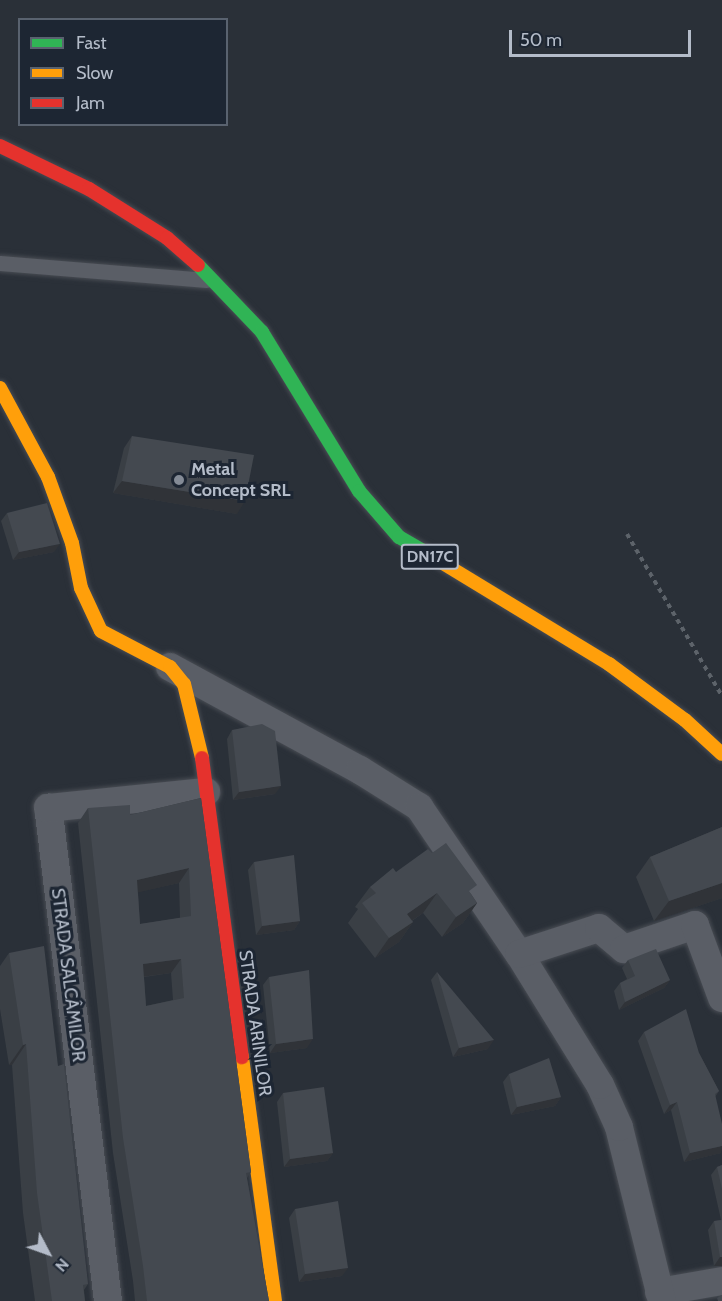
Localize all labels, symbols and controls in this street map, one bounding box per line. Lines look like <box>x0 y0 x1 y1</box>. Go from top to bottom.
legend <box>18 18 228 126</box>
scale bar <box>512 18 694 56</box>
text: 50 m <box>520 29 562 51</box>
text: Fast <box>76 32 107 54</box>
text: Slow <box>76 62 113 84</box>
text: Jam <box>76 92 105 114</box>
place label: Metal Concept SRL <box>191 459 291 502</box>
marker: Metal Concept SRL <box>172 473 186 487</box>
road number: DN17C <box>400 544 460 570</box>
street label: STRADA SALCÂMILOR <box>47 887 89 1063</box>
street label: STRADA ARINILOR <box>234 949 276 1097</box>
north arrow <box>18 1223 78 1283</box>
text: N <box>51 1255 73 1276</box>

